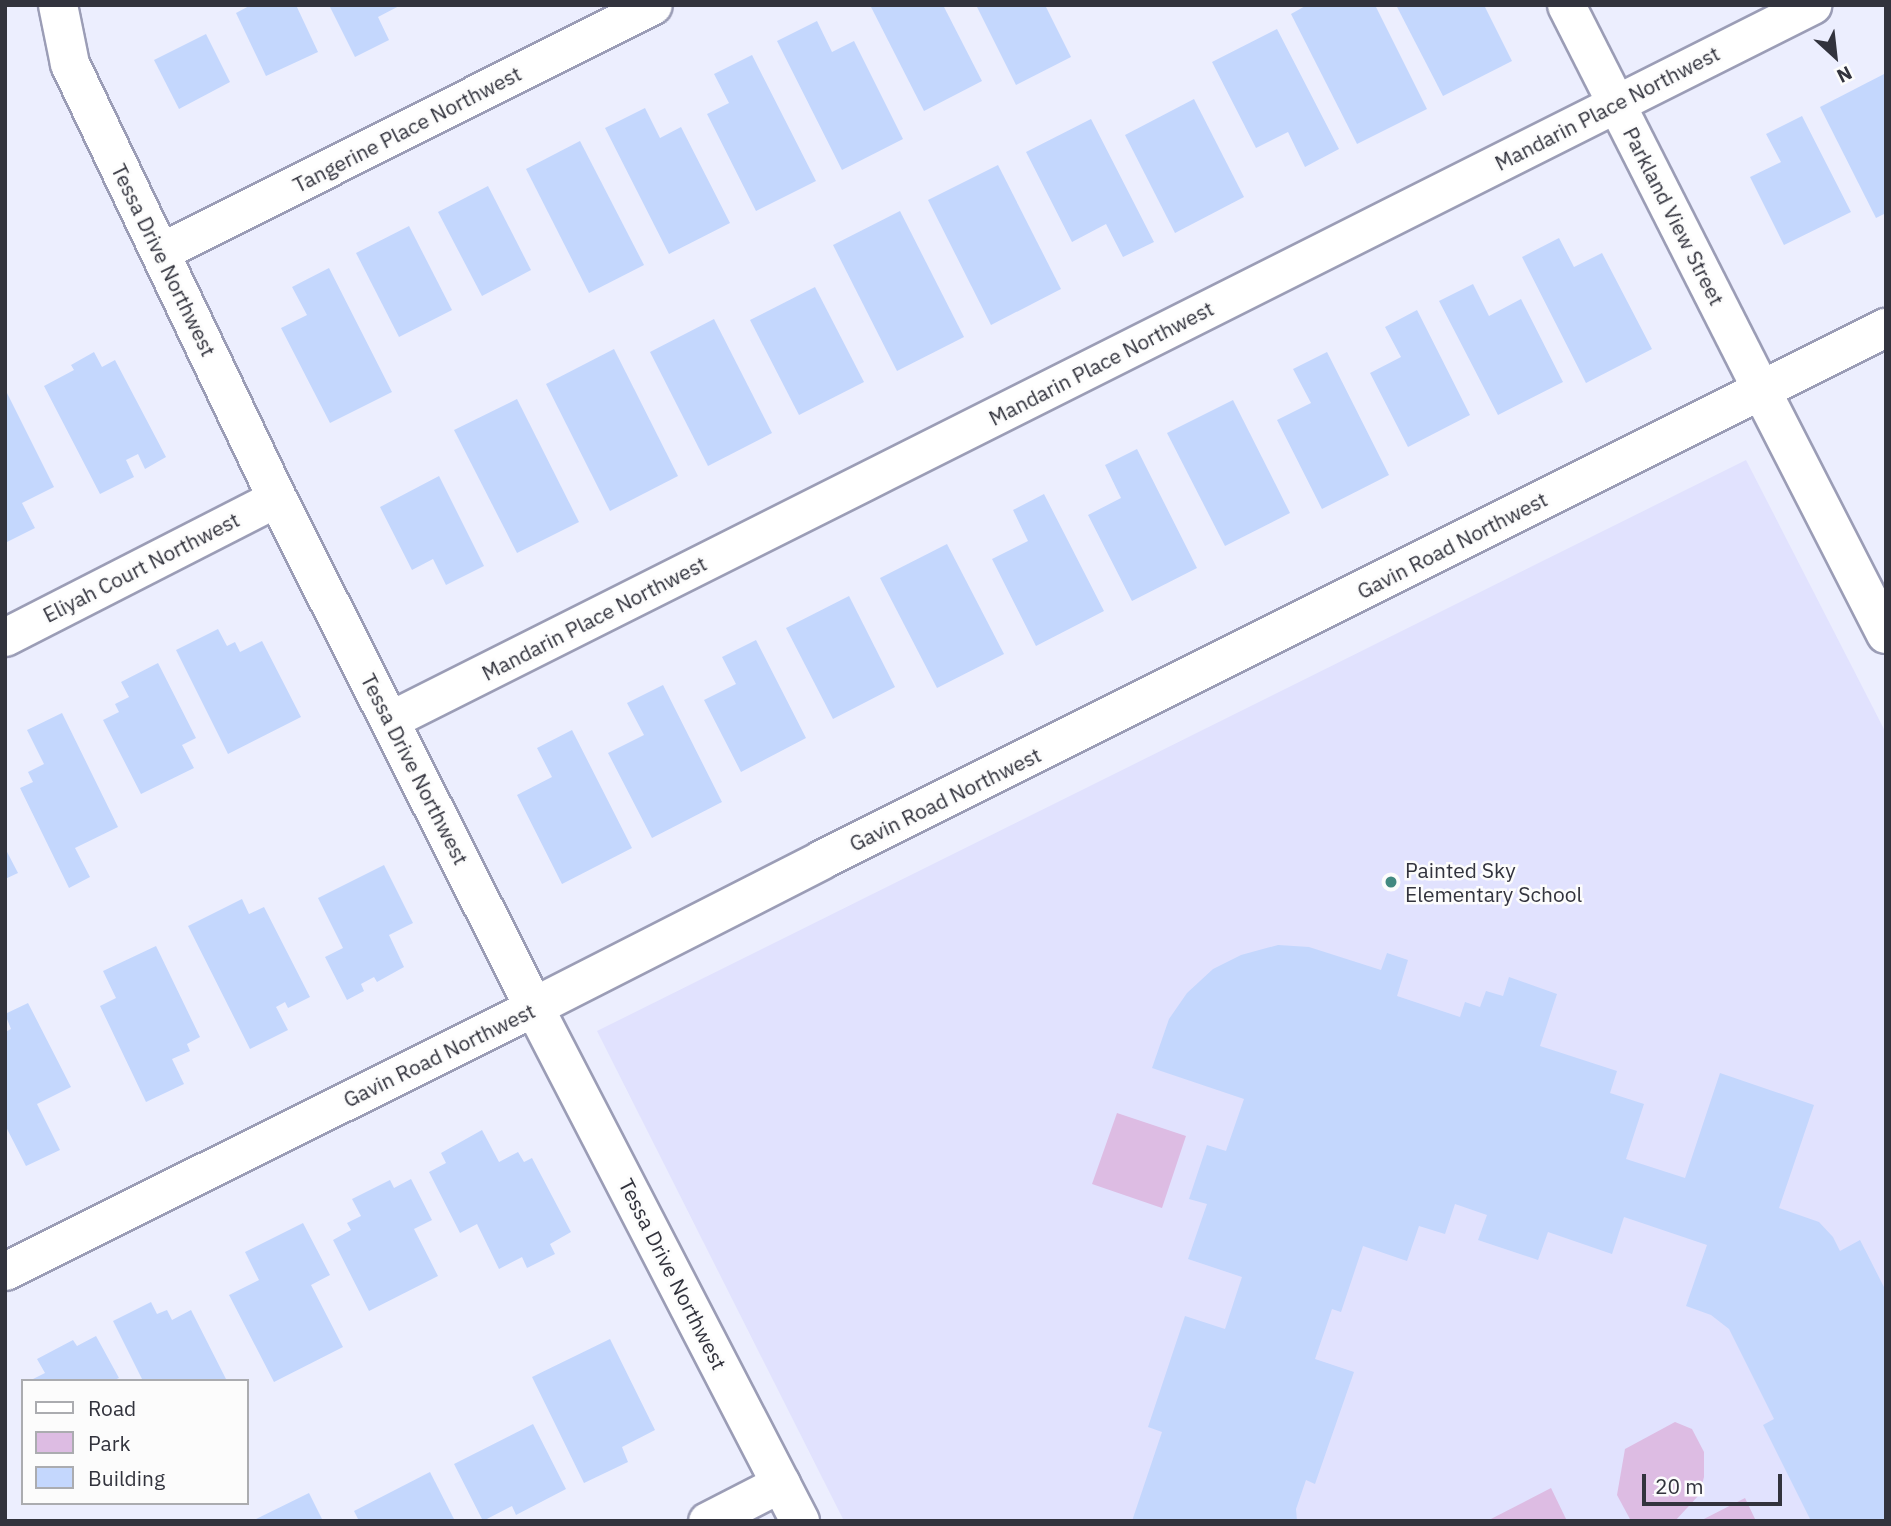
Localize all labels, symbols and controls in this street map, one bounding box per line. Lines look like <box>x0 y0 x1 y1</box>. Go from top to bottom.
north arrow <box>1800 21 1870 91</box>
street label: Mandarin Place Northwest <box>1491 40 1723 176</box>
street label: Tangerine Place Northwest <box>289 60 525 198</box>
text: N <box>1833 61 1856 89</box>
street label: Parkland View Street <box>1618 123 1730 309</box>
street label: Tessa Drive Northwest <box>106 160 222 360</box>
street label: Mandarin Place Northwest <box>985 295 1217 431</box>
street label: Gavin Road Northwest <box>1353 486 1551 604</box>
street label: Eliyah Court Northwest <box>39 507 243 627</box>
street label: Mandarin Place Northwest <box>478 550 710 686</box>
street label: Tessa Drive Northwest <box>356 669 474 869</box>
street label: Gavin Road Northwest <box>845 742 1045 856</box>
place label: Painted Sky Elementary School <box>1405 857 1582 907</box>
marker: Painted Sky Elementary School <box>1383 874 1399 890</box>
street label: Gavin Road Northwest <box>339 998 539 1112</box>
street label: Tessa Drive Northwest <box>614 1174 732 1374</box>
legend <box>21 1379 248 1505</box>
text: Road <box>88 1394 136 1422</box>
text: Park <box>88 1429 131 1457</box>
scale bar <box>1646 1460 1786 1504</box>
text: Building <box>88 1464 165 1492</box>
text: 20 m <box>1655 1472 1704 1500</box>

